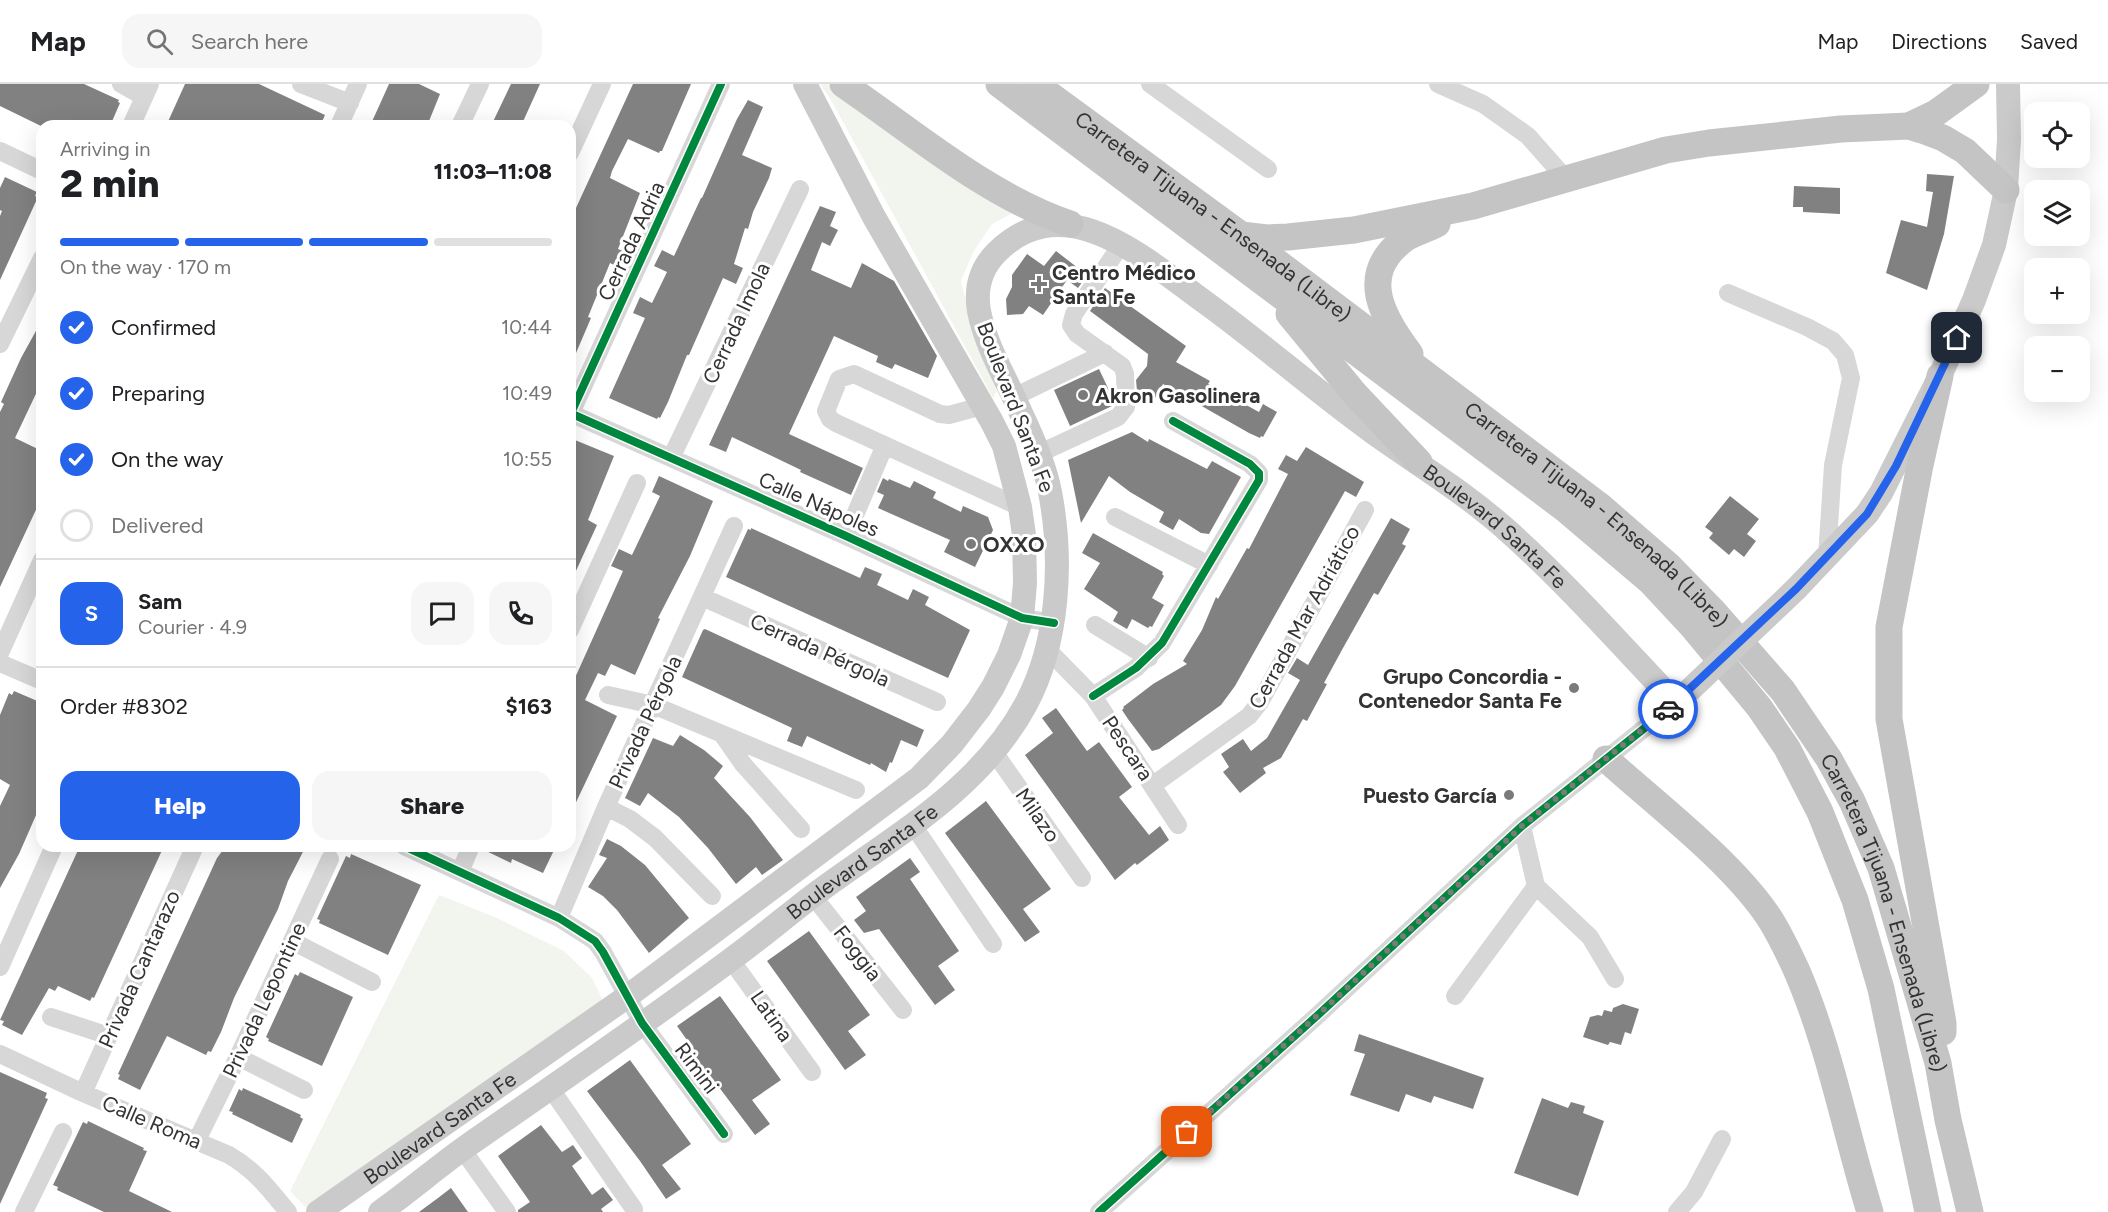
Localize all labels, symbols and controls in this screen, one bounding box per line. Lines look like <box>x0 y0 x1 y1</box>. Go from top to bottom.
search box <box>122 14 542 68</box>
text: Map <box>30 24 86 58</box>
icon: search <box>143 25 176 58</box>
text: Search here <box>191 28 308 55</box>
text: Map <box>1817 29 1858 54</box>
text: Directions <box>1891 29 1987 54</box>
text: Saved <box>2020 29 2078 54</box>
map controls <box>2024 102 2090 402</box>
button: locate <box>2024 102 2090 168</box>
street label: Carretera Tijuana - Ensenada (Libre) <box>1071 105 1357 327</box>
text: Arriving in <box>60 137 150 161</box>
text: 11:03–11:08 <box>434 158 552 185</box>
text: 2 min <box>60 160 160 207</box>
street label: Cerrada Adria <box>592 177 670 305</box>
button: layers <box>2024 180 2090 246</box>
text: On the way · 170 m <box>60 255 231 279</box>
street label: Cerrada Imola <box>697 258 775 388</box>
button: + <box>2024 258 2090 324</box>
place label: Centro Médico Santa Fe <box>1052 260 1196 309</box>
marker: Centro Médico Santa Fe <box>1030 275 1048 293</box>
icon: check <box>60 311 93 344</box>
pin <box>1931 312 1982 363</box>
text: Confirmed <box>111 314 216 341</box>
text: 10:44 <box>501 315 552 339</box>
street label: Boulevard Santa Fe <box>972 318 1060 496</box>
icon: home <box>1940 321 1973 354</box>
button: − <box>2024 336 2090 402</box>
icon: check <box>60 377 93 410</box>
text: Preparing <box>111 380 205 407</box>
text: 10:49 <box>502 381 552 405</box>
place label: Akron Gasolinera <box>1095 383 1261 408</box>
marker: Akron Gasolinera <box>1076 388 1090 402</box>
street label: Carretera Tijuana - Ensenada (Libre) <box>1460 396 1734 632</box>
icon: check <box>60 443 93 476</box>
text: On the way <box>111 446 223 473</box>
text: 10:55 <box>503 447 552 471</box>
street label: Boulevard Santa Fe <box>1419 458 1573 593</box>
street label: Calle Nápoles <box>755 466 883 542</box>
text: Delivered <box>111 512 204 539</box>
street label: Cerrada Mar Adriático <box>1243 521 1365 713</box>
place label: OXXO <box>983 532 1045 557</box>
marker: OXXO <box>964 537 978 551</box>
button: chat <box>411 582 474 645</box>
button: phone <box>489 582 552 645</box>
text: Sam <box>138 588 182 615</box>
text: S <box>85 600 98 627</box>
street label: Cerrada Pérgola <box>746 608 894 692</box>
text: Courier · 4.9 <box>138 615 247 639</box>
street label: Privada Pérgola <box>603 651 687 793</box>
place label: Grupo Concordia - Contenedor Santa Fe <box>1358 664 1562 713</box>
courier <box>1638 679 1698 739</box>
marker: Grupo Concordia - Contenedor Santa Fe <box>1567 681 1581 695</box>
text: Order #8302 <box>60 693 188 720</box>
text: $163 <box>506 693 552 720</box>
icon: car <box>1652 693 1685 726</box>
street label: Pescara <box>1097 711 1159 785</box>
street label: Carretera Tijuana - Ensenada (Libre) <box>1816 749 1952 1074</box>
button: Help <box>60 771 300 840</box>
button: Share <box>312 771 552 840</box>
street label: Milazo <box>1010 783 1066 847</box>
place label: Puesto García <box>1363 783 1497 808</box>
marker: Puesto García <box>1502 788 1516 802</box>
street label: Boulevard Santa Fe <box>781 798 942 924</box>
street label: Privada Cantarazo <box>93 886 185 1052</box>
street label: Privada Lepontine <box>217 918 311 1082</box>
street label: Foggia <box>829 920 887 986</box>
street label: Latina <box>745 986 799 1046</box>
street label: Rimini <box>670 1038 724 1098</box>
street label: Boulevard Santa Fe <box>358 1066 521 1189</box>
street label: Calle Roma <box>98 1090 206 1154</box>
pin <box>1161 1106 1212 1157</box>
icon: bag <box>1170 1115 1203 1148</box>

